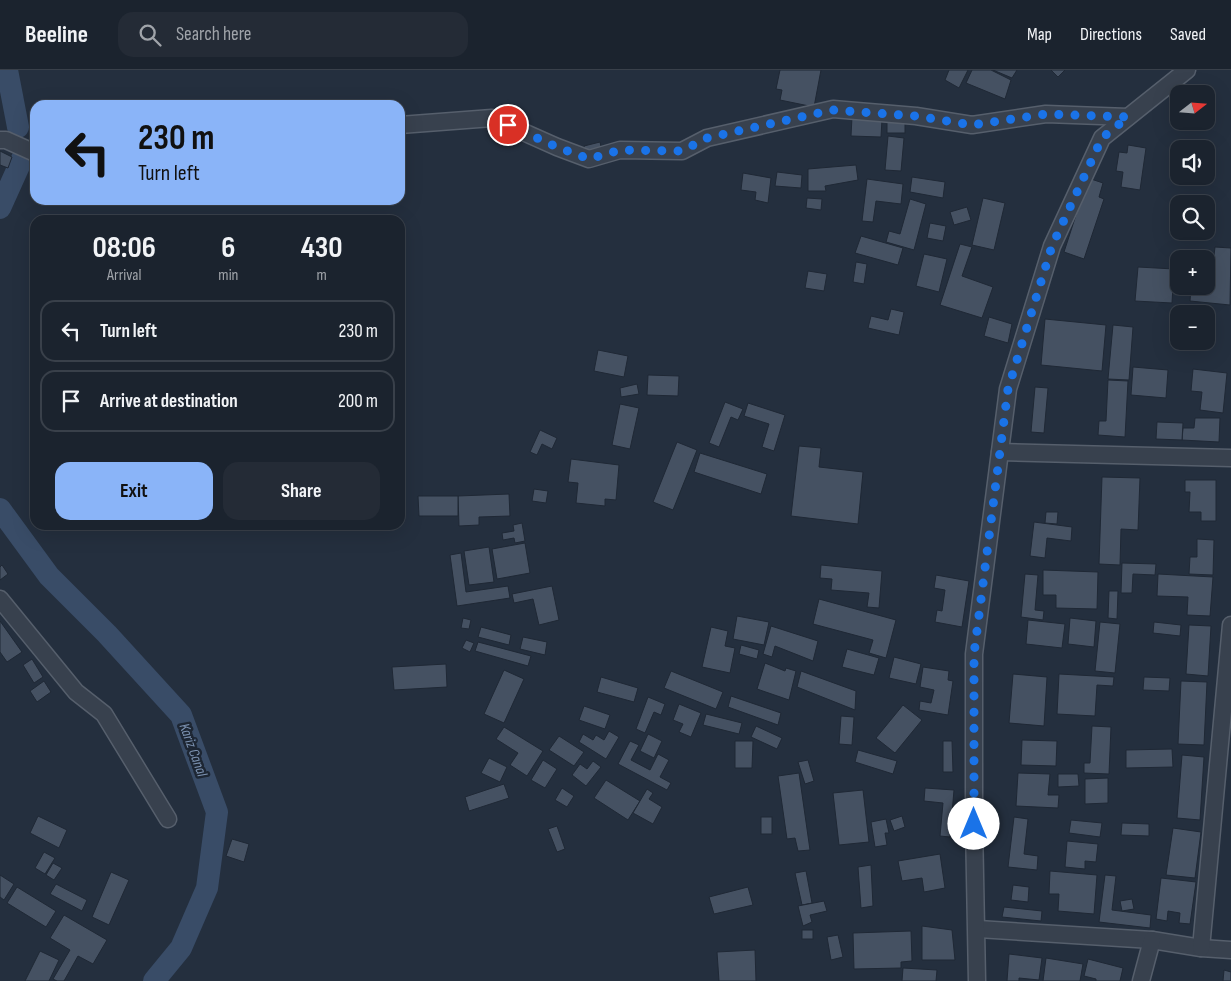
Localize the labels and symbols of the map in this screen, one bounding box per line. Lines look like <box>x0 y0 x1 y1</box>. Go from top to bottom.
north arrow <box>1170 85 1215 130</box>
pin <box>487 104 529 146</box>
water label: Kariz Canal <box>175 721 212 780</box>
position arrow <box>947 797 999 849</box>

